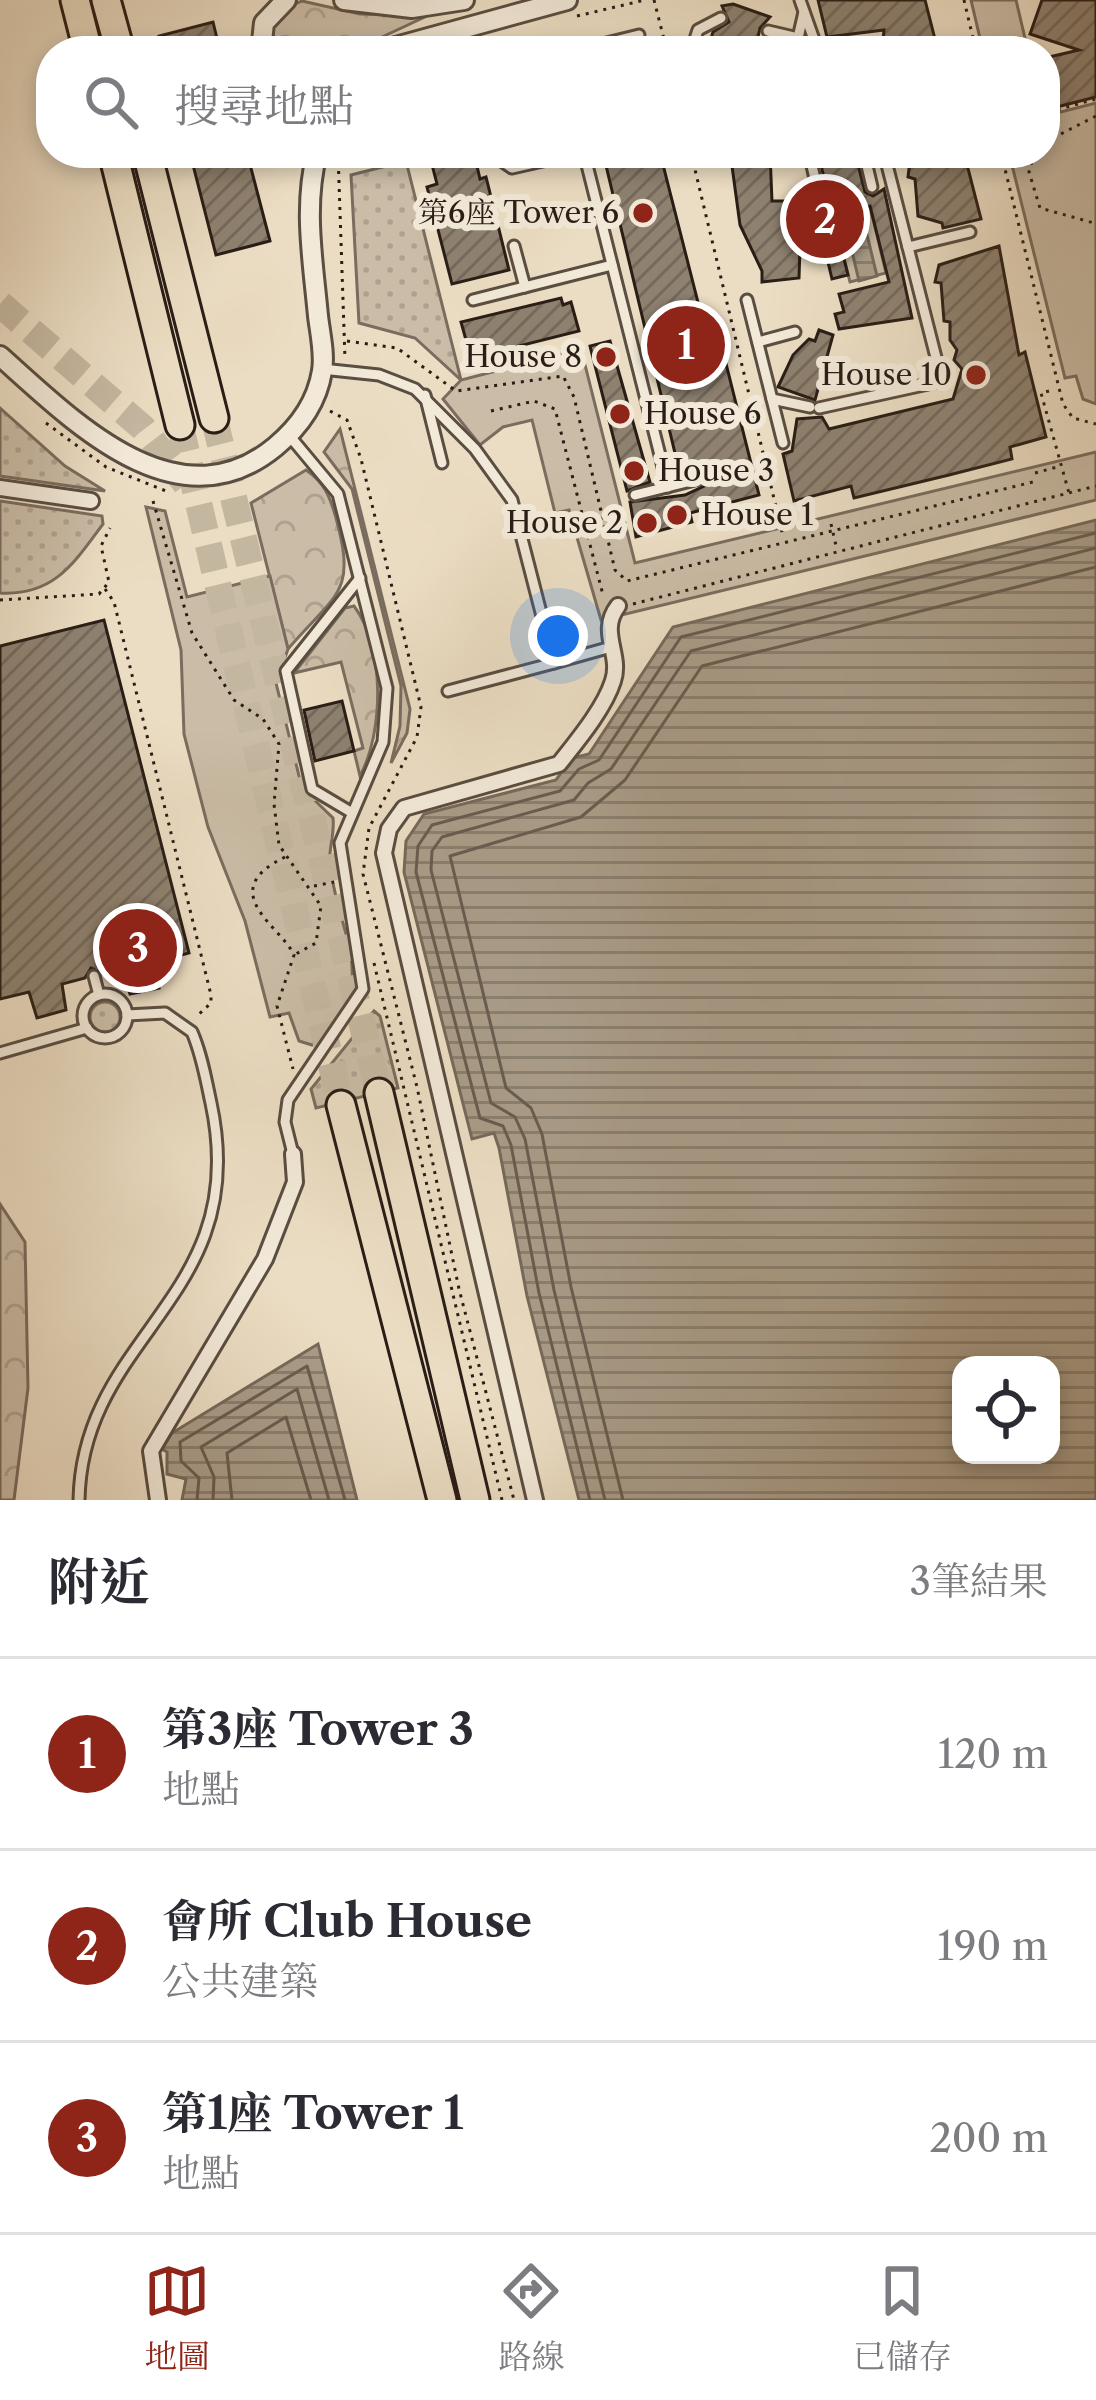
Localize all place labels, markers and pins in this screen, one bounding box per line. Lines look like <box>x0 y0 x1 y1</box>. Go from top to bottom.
pin: 2 <box>786 174 864 264</box>
place label: 第6座 Tower 6 <box>418 194 619 231</box>
marker: 第6座 Tower 6 <box>630 200 656 226</box>
pin: 1 <box>647 300 725 390</box>
place label: House 8 <box>465 338 582 375</box>
marker: House 8 <box>593 344 619 370</box>
place label: House 10 <box>821 356 952 393</box>
marker: House 10 <box>963 362 989 388</box>
place label: House 6 <box>644 395 761 432</box>
marker: House 6 <box>607 401 633 427</box>
place label: House 3 <box>658 452 774 489</box>
marker: House 3 <box>621 458 647 484</box>
place label: House 1 <box>701 496 814 533</box>
marker: House 1 <box>664 502 690 528</box>
place label: House 2 <box>506 504 623 541</box>
marker: House 2 <box>634 510 660 536</box>
pin: 3 <box>99 903 177 993</box>

